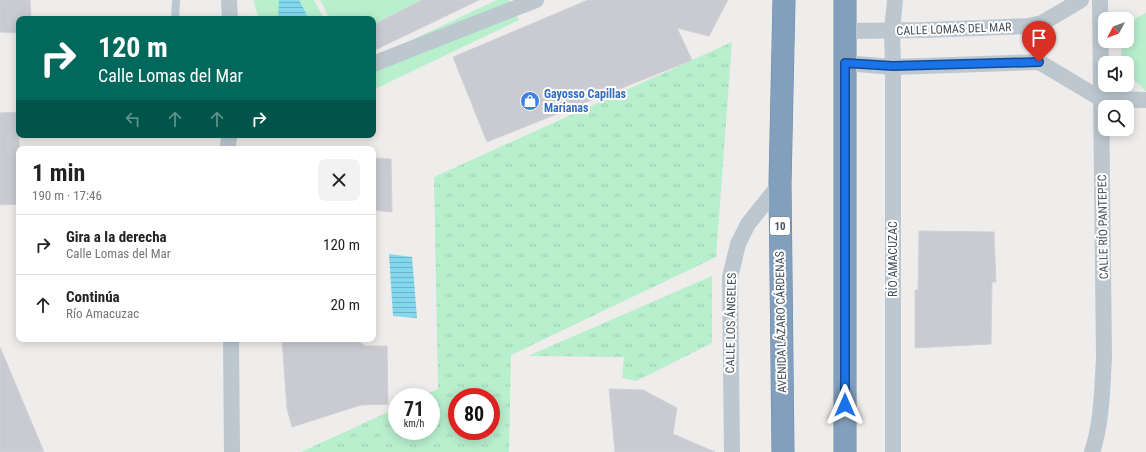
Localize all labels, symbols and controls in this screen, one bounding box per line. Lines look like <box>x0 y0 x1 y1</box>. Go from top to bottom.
north arrow <box>1098 12 1134 48</box>
map controls <box>1098 12 1134 136</box>
street label: CALLE LOMAS DEL MAR <box>896 20 1012 38</box>
pin <box>1022 21 1056 62</box>
icon: arrive <box>1028 27 1050 49</box>
text: 120 m <box>98 31 168 64</box>
icon: right <box>32 32 84 84</box>
button: sound <box>1098 56 1134 92</box>
text: Calle Lomas del Mar <box>98 65 243 86</box>
place label: Gayosso Capillas Marianas <box>544 87 627 115</box>
shop icon: Gayosso Capillas Marianas <box>519 90 541 112</box>
button: search <box>1098 100 1134 136</box>
icon: left <box>122 108 144 130</box>
icon: ahead <box>164 108 186 130</box>
icon: ahead <box>206 108 228 130</box>
icon: right <box>248 108 270 130</box>
text: 1 min <box>32 159 85 187</box>
button: close <box>318 159 360 201</box>
street label: CALLE RÍO PANTEPEC <box>1094 174 1111 280</box>
text: 190 m · 17:46 <box>32 188 102 203</box>
road number: 10 <box>770 217 790 235</box>
street label: RÍO AMACUZAC <box>885 221 900 297</box>
text: Gira a la derecha <box>66 228 167 246</box>
icon: right <box>32 234 54 256</box>
text: 120 m <box>323 236 360 254</box>
text: Calle Lomas del Mar <box>66 246 171 261</box>
street label: AVENIDA LÁZARO CÁRDENAS <box>772 251 789 393</box>
street label: CALLE LOS ÁNGELES <box>722 273 739 373</box>
text: Continúa <box>66 288 120 306</box>
icon: ahead <box>32 294 54 316</box>
text: 20 m <box>330 296 360 314</box>
text: Río Amacuzac <box>66 306 139 321</box>
position arrow <box>824 384 866 426</box>
speed limit sign: 80 <box>448 388 500 440</box>
text: 71 <box>404 397 424 421</box>
text: km/h <box>404 418 424 429</box>

